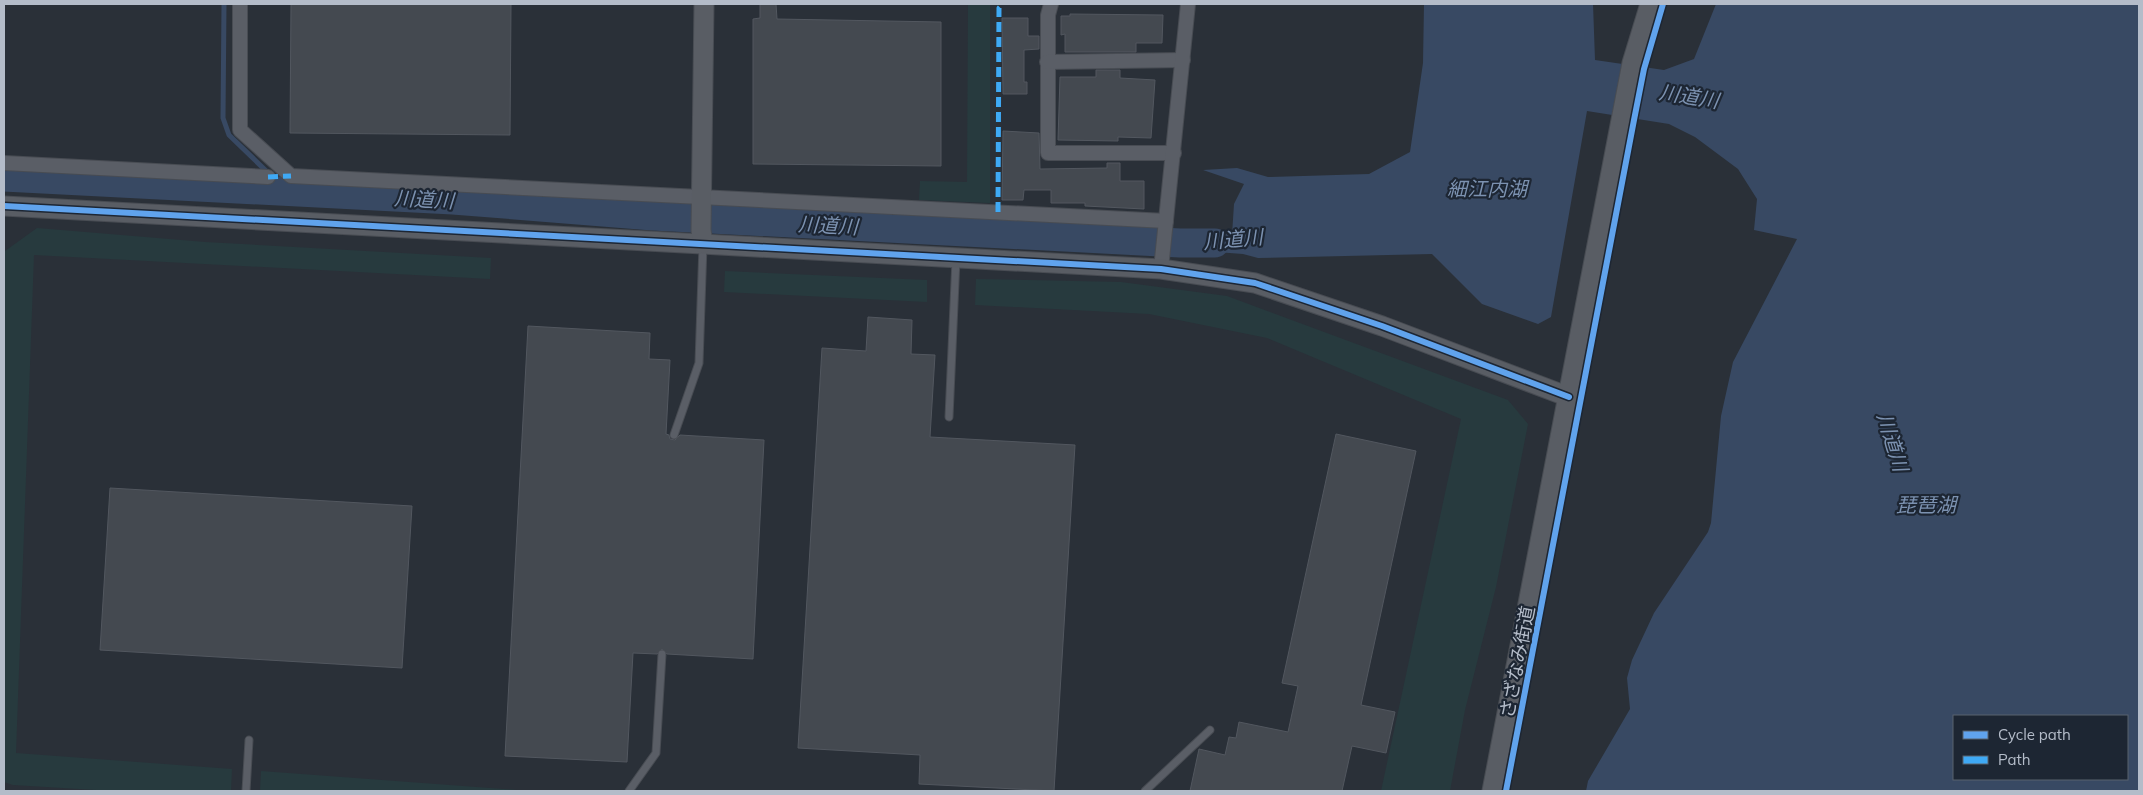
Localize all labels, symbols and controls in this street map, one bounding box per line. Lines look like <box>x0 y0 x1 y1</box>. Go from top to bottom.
water label: 川道川 <box>1657 79 1723 113</box>
water label: 細江内湖 <box>1447 176 1530 201</box>
water label: 川道川 <box>393 185 457 213</box>
water label: 川道川 <box>797 211 861 239</box>
water label: 川道川 <box>1202 224 1266 254</box>
water label: 川道川 <box>1872 410 1914 476</box>
water label: 琵琶湖 <box>1896 492 1959 517</box>
street label: さざなみ街道 <box>1494 604 1540 720</box>
legend <box>1953 715 2128 780</box>
text: Cycle path <box>1998 725 2071 744</box>
text: Path <box>1998 750 2030 769</box>

